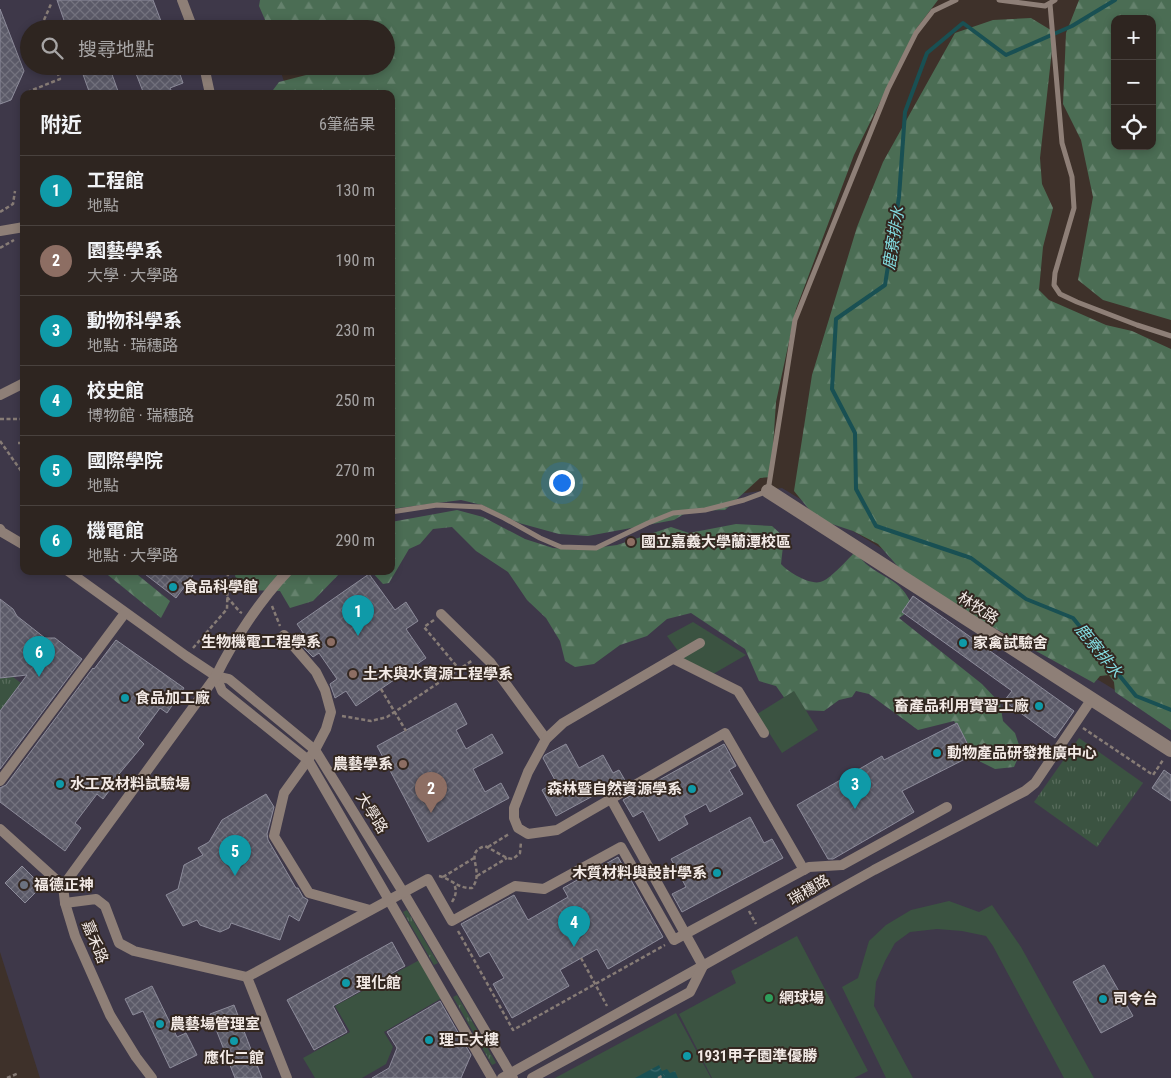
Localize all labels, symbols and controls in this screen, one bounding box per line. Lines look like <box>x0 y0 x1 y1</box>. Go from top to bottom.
map controls <box>1111 15 1156 150</box>
button: + <box>1111 15 1156 60</box>
search box <box>20 20 395 75</box>
icon: search <box>38 34 66 62</box>
text: 搜尋地點 <box>78 38 154 61</box>
button: − <box>1111 60 1156 105</box>
button: locate <box>1111 105 1156 150</box>
text: 附近 <box>40 113 82 137</box>
text: 6筆結果 <box>319 115 375 134</box>
text: 工程館 <box>87 169 144 192</box>
text: 1 <box>52 181 60 200</box>
text: 130 m <box>336 181 375 200</box>
text: 地點 <box>87 196 119 215</box>
water label: 鹿寮排水 <box>879 204 908 271</box>
text: 園藝學系 <box>87 239 163 262</box>
text: 2 <box>52 251 60 270</box>
text: 190 m <box>336 251 375 270</box>
text: 大學 · 大學路 <box>87 266 178 285</box>
text: 動物科學系 <box>87 309 182 332</box>
text: 3 <box>52 321 60 340</box>
text: 230 m <box>336 321 375 340</box>
text: 地點 · 瑞穗路 <box>87 336 178 355</box>
text: 校史館 <box>87 379 144 402</box>
text: 4 <box>52 391 60 410</box>
text: 250 m <box>336 391 375 410</box>
text: 博物館 · 瑞穗路 <box>87 406 194 425</box>
text: 國際學院 <box>87 449 163 472</box>
text: 5 <box>52 461 60 480</box>
text: 270 m <box>336 461 375 480</box>
your location <box>549 470 575 496</box>
text: 地點 <box>87 476 119 495</box>
text: 機電館 <box>87 519 144 542</box>
text: 6 <box>52 531 60 550</box>
text: 290 m <box>336 531 375 550</box>
place label: 國立嘉義大學蘭潭校區 <box>641 533 791 551</box>
marker: 國立嘉義大學蘭潭校區 <box>625 536 637 548</box>
text: 地點 · 大學路 <box>87 546 178 565</box>
place label: 食品科學館 <box>183 578 258 596</box>
marker: 食品科學館 <box>167 581 179 593</box>
street label: 林牧路 <box>954 588 1002 628</box>
pin: 1 <box>342 595 374 636</box>
water label: 鹿寮排水 <box>1071 619 1127 682</box>
place label: 生物機電工程學系 <box>201 633 321 651</box>
place label: 家禽試驗舍 <box>973 634 1048 652</box>
pin: 6 <box>23 636 55 677</box>
marker: 生物機電工程學系 <box>325 636 337 648</box>
marker: 家禽試驗舍 <box>957 637 969 649</box>
place label: 土木與水資源工程學系 <box>363 665 513 683</box>
marker: 土木與水資源工程學系 <box>347 668 359 680</box>
place label: 食品加工廠 <box>135 689 210 707</box>
marker: 食品加工廠 <box>119 692 131 704</box>
place label: 畜產品利用實習工廠 <box>894 697 1029 715</box>
marker: 畜產品利用實習工廠 <box>1033 700 1045 712</box>
place label: 動物產品研發推廣中心 <box>947 744 1097 762</box>
marker: 動物產品研發推廣中心 <box>931 747 943 759</box>
place label: 農藝學系 <box>333 755 393 773</box>
marker: 農藝學系 <box>397 758 409 770</box>
pin: 3 <box>839 768 871 809</box>
pin: 2 <box>415 772 447 813</box>
place label: 水工及材料試驗場 <box>70 775 190 793</box>
marker: 水工及材料試驗場 <box>54 778 66 790</box>
place label: 森林暨自然資源學系 <box>547 780 682 798</box>
marker: 森林暨自然資源學系 <box>686 783 698 795</box>
street label: 大學路 <box>352 789 392 837</box>
pin: 5 <box>219 835 251 876</box>
place label: 木質材料與設計學系 <box>572 864 707 882</box>
marker: 木質材料與設計學系 <box>711 867 723 879</box>
street label: 瑞穗路 <box>785 871 833 909</box>
place label: 福德正神 <box>34 876 94 894</box>
marker: 福德正神 <box>18 879 30 891</box>
pin: 4 <box>558 906 590 947</box>
street label: 嘉禾路 <box>78 918 112 966</box>
place label: 理化館 <box>356 974 401 992</box>
marker: 理化館 <box>340 977 352 989</box>
place label: 網球場 <box>779 989 824 1007</box>
place label: 司令台 <box>1113 990 1158 1008</box>
marker: 網球場 <box>763 992 775 1004</box>
marker: 司令台 <box>1097 993 1109 1005</box>
place label: 農藝場管理室 <box>170 1015 260 1033</box>
marker: 農藝場管理室 <box>154 1018 166 1030</box>
place label: 理工大樓 <box>439 1031 499 1049</box>
marker: 理工大樓 <box>423 1034 435 1046</box>
marker: 應化二館 <box>228 1035 240 1047</box>
place label: 1931甲子園準優勝 <box>697 1047 817 1065</box>
place label: 應化二館 <box>204 1049 264 1067</box>
marker: 1931甲子園準優勝 <box>681 1050 693 1062</box>

